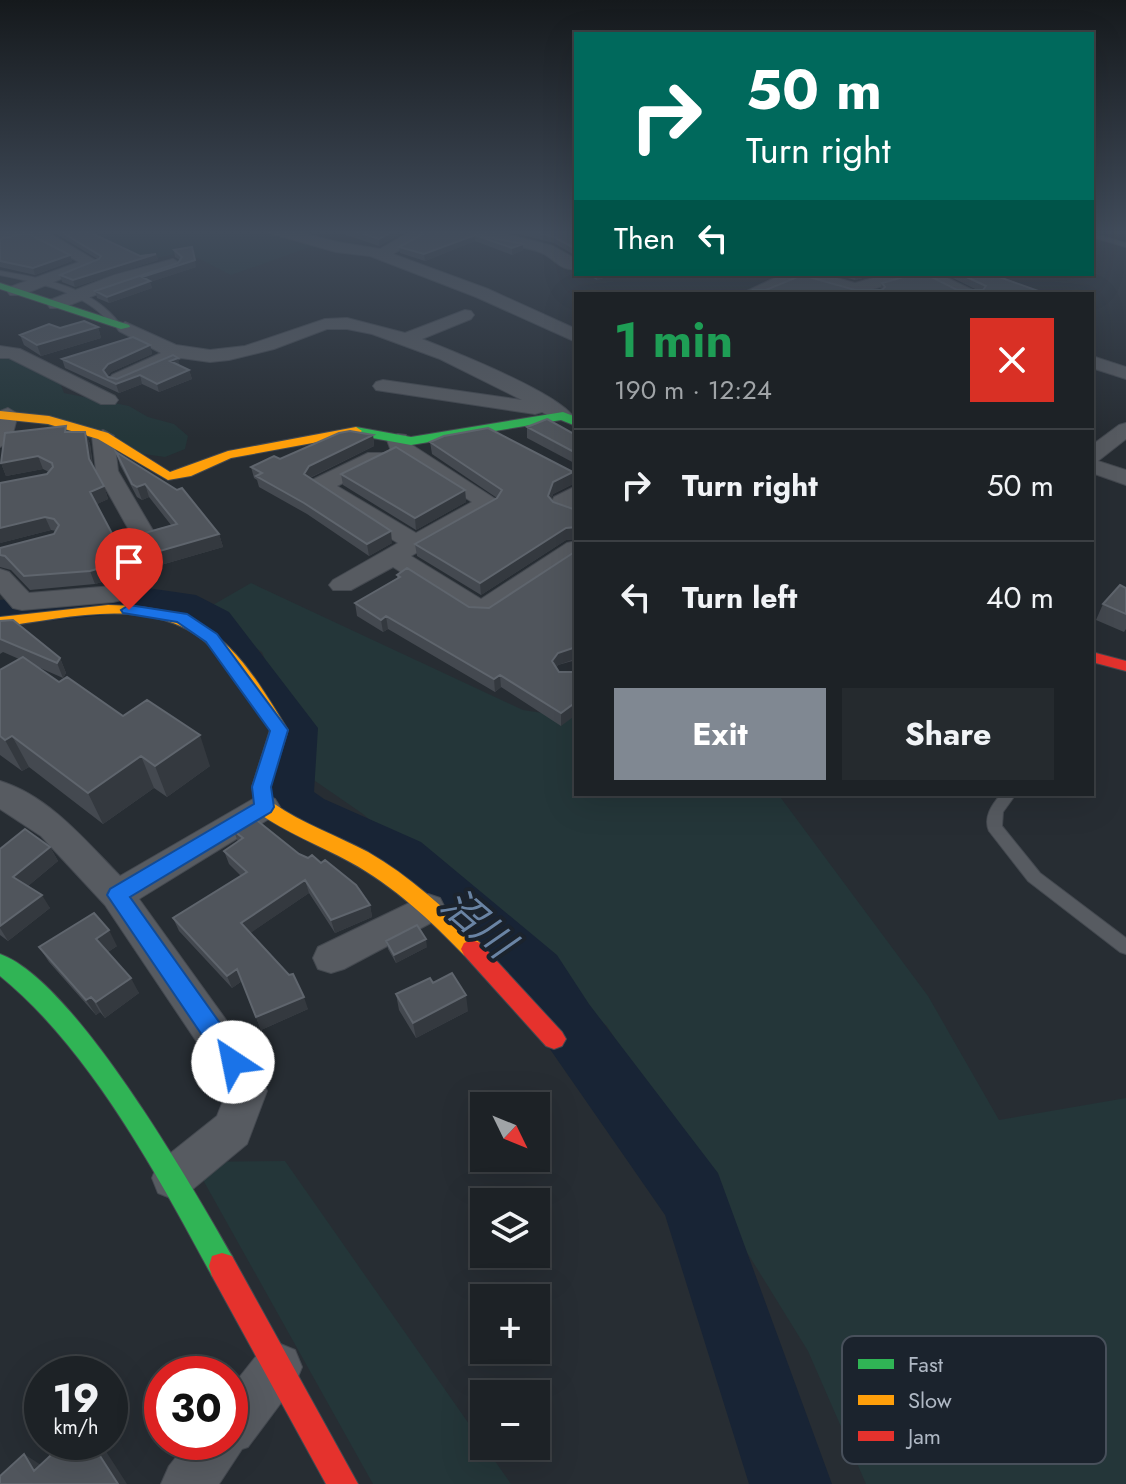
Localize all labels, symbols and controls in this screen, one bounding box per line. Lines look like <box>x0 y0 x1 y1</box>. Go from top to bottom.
text: 50 m <box>746 49 882 130</box>
icon: right <box>614 64 718 168</box>
text: Turn right <box>746 124 891 176</box>
icon: left <box>691 216 735 260</box>
text: Then <box>614 217 675 260</box>
text: 1 min <box>614 306 733 375</box>
button: close <box>970 318 1054 402</box>
text: 190 m · 12:24 <box>614 371 772 409</box>
icon: right <box>614 463 658 507</box>
text: Turn right <box>682 464 818 507</box>
text: 50 m <box>987 464 1054 507</box>
pin <box>95 528 163 610</box>
icon: arrive <box>107 540 151 584</box>
icon: left <box>614 575 658 619</box>
text: Turn left <box>682 576 797 619</box>
text: 40 m <box>986 576 1054 619</box>
button: Exit <box>614 688 826 780</box>
button: Share <box>842 688 1054 780</box>
water label: 沼川 <box>429 875 530 974</box>
position arrow <box>191 1020 275 1104</box>
north arrow <box>470 1092 550 1172</box>
map controls <box>470 1092 550 1460</box>
button: layers <box>470 1188 550 1268</box>
button: + <box>470 1284 550 1364</box>
legend <box>842 1336 1106 1464</box>
text: Fast <box>908 1348 944 1380</box>
speed limit sign: 30 <box>144 1356 248 1460</box>
text: 19 <box>52 1369 100 1427</box>
button: − <box>470 1380 550 1460</box>
text: Slow <box>908 1384 952 1416</box>
text: km/h <box>53 1413 99 1442</box>
text: Jam <box>905 1420 941 1452</box>

